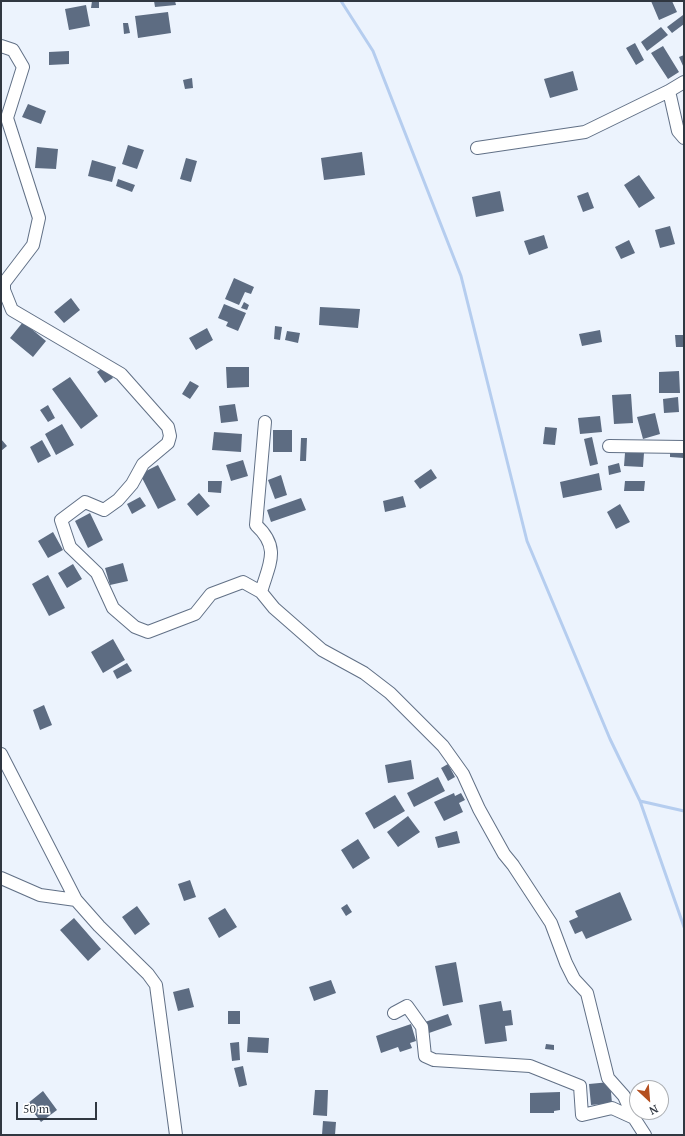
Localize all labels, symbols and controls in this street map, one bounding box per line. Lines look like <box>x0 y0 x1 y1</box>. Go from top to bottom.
north arrow <box>629 1080 669 1120</box>
scale bar <box>18 1094 99 1120</box>
text: 50 m <box>23 1101 49 1116</box>
text: N <box>647 1102 661 1118</box>

